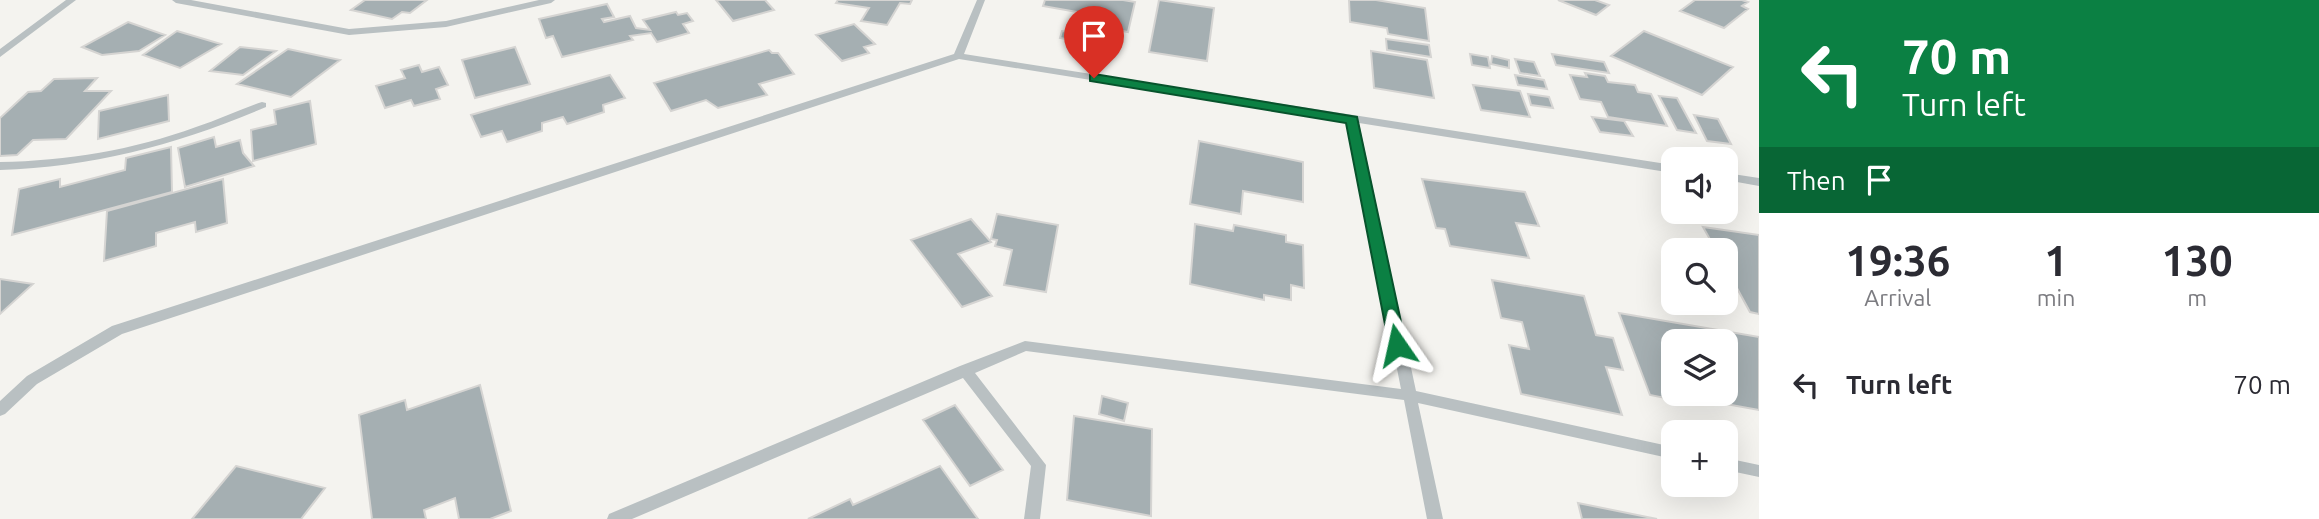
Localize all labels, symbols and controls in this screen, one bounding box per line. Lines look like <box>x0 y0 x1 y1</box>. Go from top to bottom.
pin <box>1064 6 1124 78</box>
icon: arrive <box>1075 17 1113 55</box>
icon: left <box>1787 28 1878 119</box>
text: 70 m <box>1902 28 2011 83</box>
text: Turn left <box>1902 86 2026 122</box>
map controls <box>1661 147 1738 497</box>
button: sound <box>1661 147 1738 224</box>
icon: arrive <box>1860 161 1898 199</box>
text: Then <box>1787 166 1846 195</box>
text: 19:36 <box>1845 237 1950 284</box>
text: 1 <box>2044 237 2068 284</box>
text: 130 <box>2162 237 2233 284</box>
button: search <box>1661 238 1738 315</box>
text: Arrival <box>1864 285 1931 310</box>
text: min <box>2037 285 2075 310</box>
text: m <box>2187 285 2207 310</box>
position arrow <box>1360 308 1434 382</box>
button: layers <box>1661 329 1738 406</box>
icon: left <box>1787 366 1825 404</box>
text: Turn left <box>1846 370 1952 399</box>
text: 70 m <box>2233 370 2291 399</box>
button: + <box>1661 420 1738 497</box>

